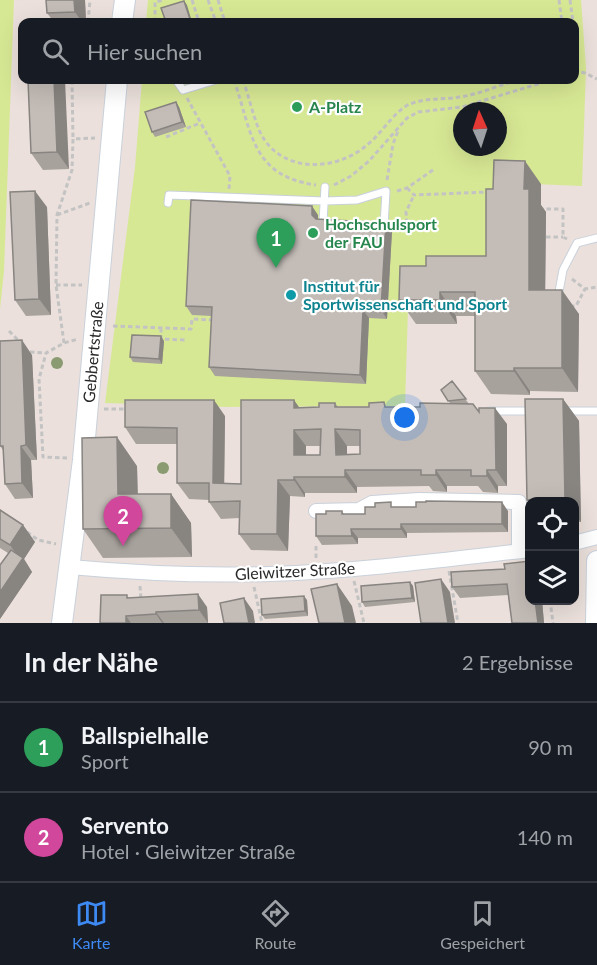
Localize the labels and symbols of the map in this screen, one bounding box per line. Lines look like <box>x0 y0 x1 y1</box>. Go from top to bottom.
place label: A-Platz <box>308 97 361 116</box>
marker: A-Platz <box>290 100 304 114</box>
north arrow <box>453 102 507 156</box>
place label: Hochschulsport der FAU <box>325 214 437 251</box>
pin: 1 <box>256 218 296 268</box>
marker: Hochschulsport der FAU <box>306 226 320 240</box>
place label: Institut für Sportwissenschaft und Sport <box>303 276 507 313</box>
marker: Institut für Sportwissenschaft und Sport <box>284 288 298 302</box>
street label: Gebbertstraße <box>79 300 106 404</box>
your location <box>390 403 419 432</box>
pin: 2 <box>104 496 142 546</box>
street label: Gleiwitzer Straße <box>234 558 356 583</box>

